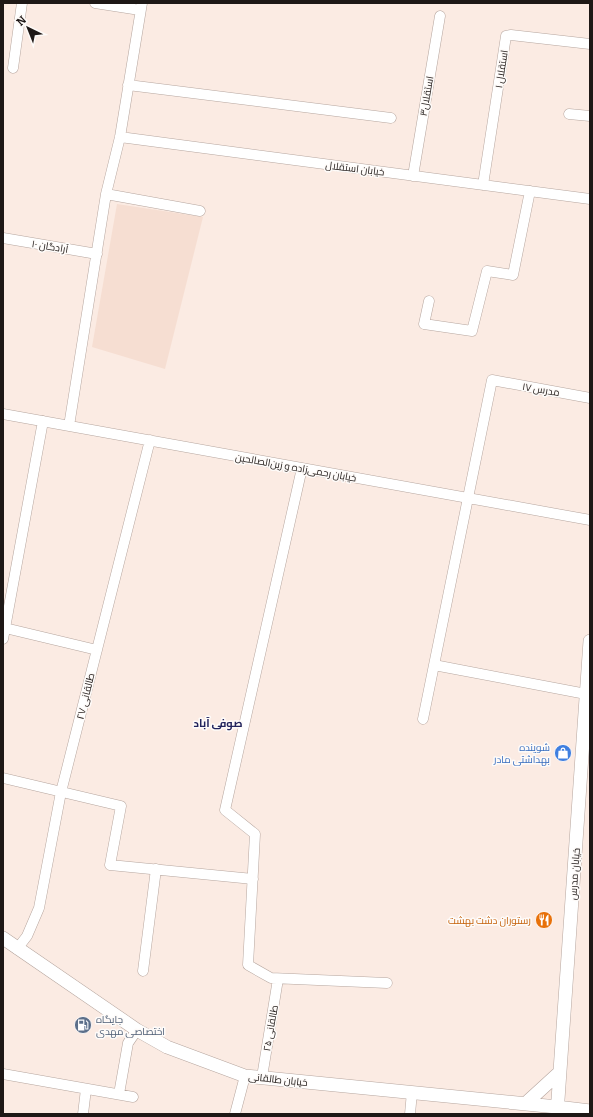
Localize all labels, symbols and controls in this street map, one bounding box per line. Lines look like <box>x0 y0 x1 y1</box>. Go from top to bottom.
north arrow <box>8 8 48 48</box>
text: N <box>14 13 29 29</box>
street label: استقلال ۱ <box>493 49 511 89</box>
street label: استقلال۳ <box>418 75 436 117</box>
street label: خیابان استقلال <box>325 159 385 179</box>
street label: آرادگان ۱۰ <box>31 238 69 256</box>
street label: مدرس ۱۷ <box>521 381 561 399</box>
street label: خیابان رحمی‌زاده و زین‌الصالحین <box>234 451 357 485</box>
street label: طالقانی ۲۷ <box>74 672 98 721</box>
district label: صوفی آباد <box>194 717 242 731</box>
place label: شوینده بهداشتی مادر <box>493 742 550 766</box>
shop icon: شوینده بهداشتی مادر <box>553 743 573 763</box>
street label: خیابان مدرس <box>567 848 583 901</box>
restaurant icon: رستوران دشت بهشت <box>534 910 554 930</box>
place label: رستوران دشت بهشت <box>448 915 531 927</box>
street label: طالقانی ۲۵ <box>261 1004 281 1052</box>
place label: جایگاه اختصاصی مهدی <box>96 1014 165 1038</box>
fuel station icon: جایگاه اختصاصی مهدی <box>73 1015 93 1035</box>
street label: خیابان طالقانی <box>248 1071 308 1089</box>

